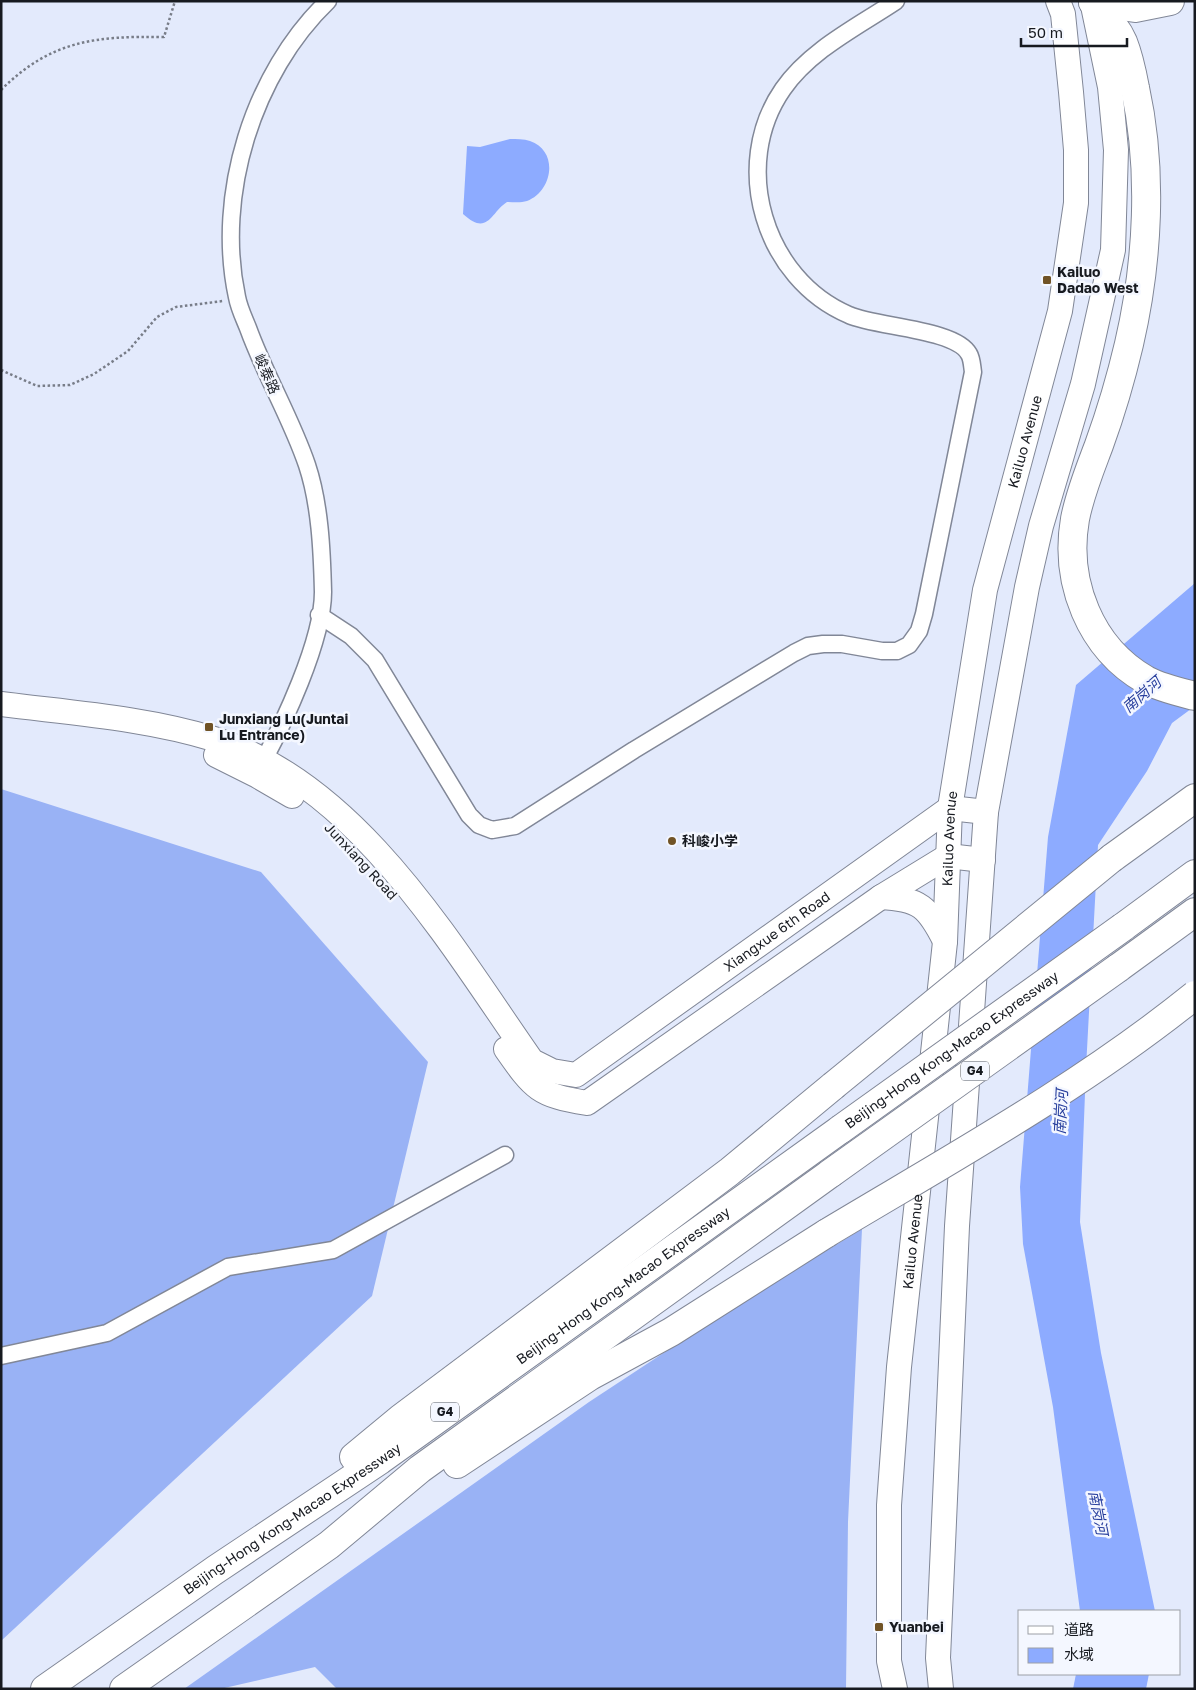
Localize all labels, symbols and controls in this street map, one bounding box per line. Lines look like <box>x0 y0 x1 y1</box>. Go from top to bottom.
scale bar <box>1021 15 1127 47</box>
text: 50 m <box>1028 23 1063 41</box>
place label: Kailuo Dadao West <box>1057 263 1139 296</box>
marker: Kailuo Dadao West <box>1041 274 1053 286</box>
street label: 峻泰路 <box>251 351 284 396</box>
street label: Kailuo Avenue <box>1004 393 1045 490</box>
water label: 南岗河 <box>1118 671 1166 716</box>
place label: Junxiang Lu(Juntai Lu Entrance) <box>219 710 348 743</box>
marker: Junxiang Lu(Juntai Lu Entrance) <box>203 721 215 733</box>
street label: Kailuo Avenue <box>938 790 961 887</box>
street label: Junxiang Road <box>321 819 401 903</box>
place label: 科峻小学 <box>682 832 738 849</box>
marker: 科峻小学 <box>666 835 678 847</box>
street label: Xiangxue 6th Road <box>720 887 833 975</box>
street label: Beijing-Hong Kong-Macao Expressway <box>841 967 1062 1132</box>
road number: G4 <box>961 1062 989 1080</box>
water label: 南岗河 <box>1050 1086 1070 1135</box>
street label: Kailuo Avenue <box>898 1193 926 1290</box>
street label: Beijing-Hong Kong-Macao Expressway <box>513 1203 733 1367</box>
road number: G4 <box>431 1402 459 1421</box>
street label: Beijing-Hong Kong-Macao Expressway <box>180 1439 404 1598</box>
water label: 南岗河 <box>1086 1489 1113 1540</box>
legend <box>1018 1610 1181 1675</box>
place label: Yuanbei <box>889 1618 944 1635</box>
text: 道路 <box>1064 1620 1094 1638</box>
marker: Yuanbei <box>873 1621 885 1633</box>
text: 水域 <box>1064 1645 1094 1663</box>

